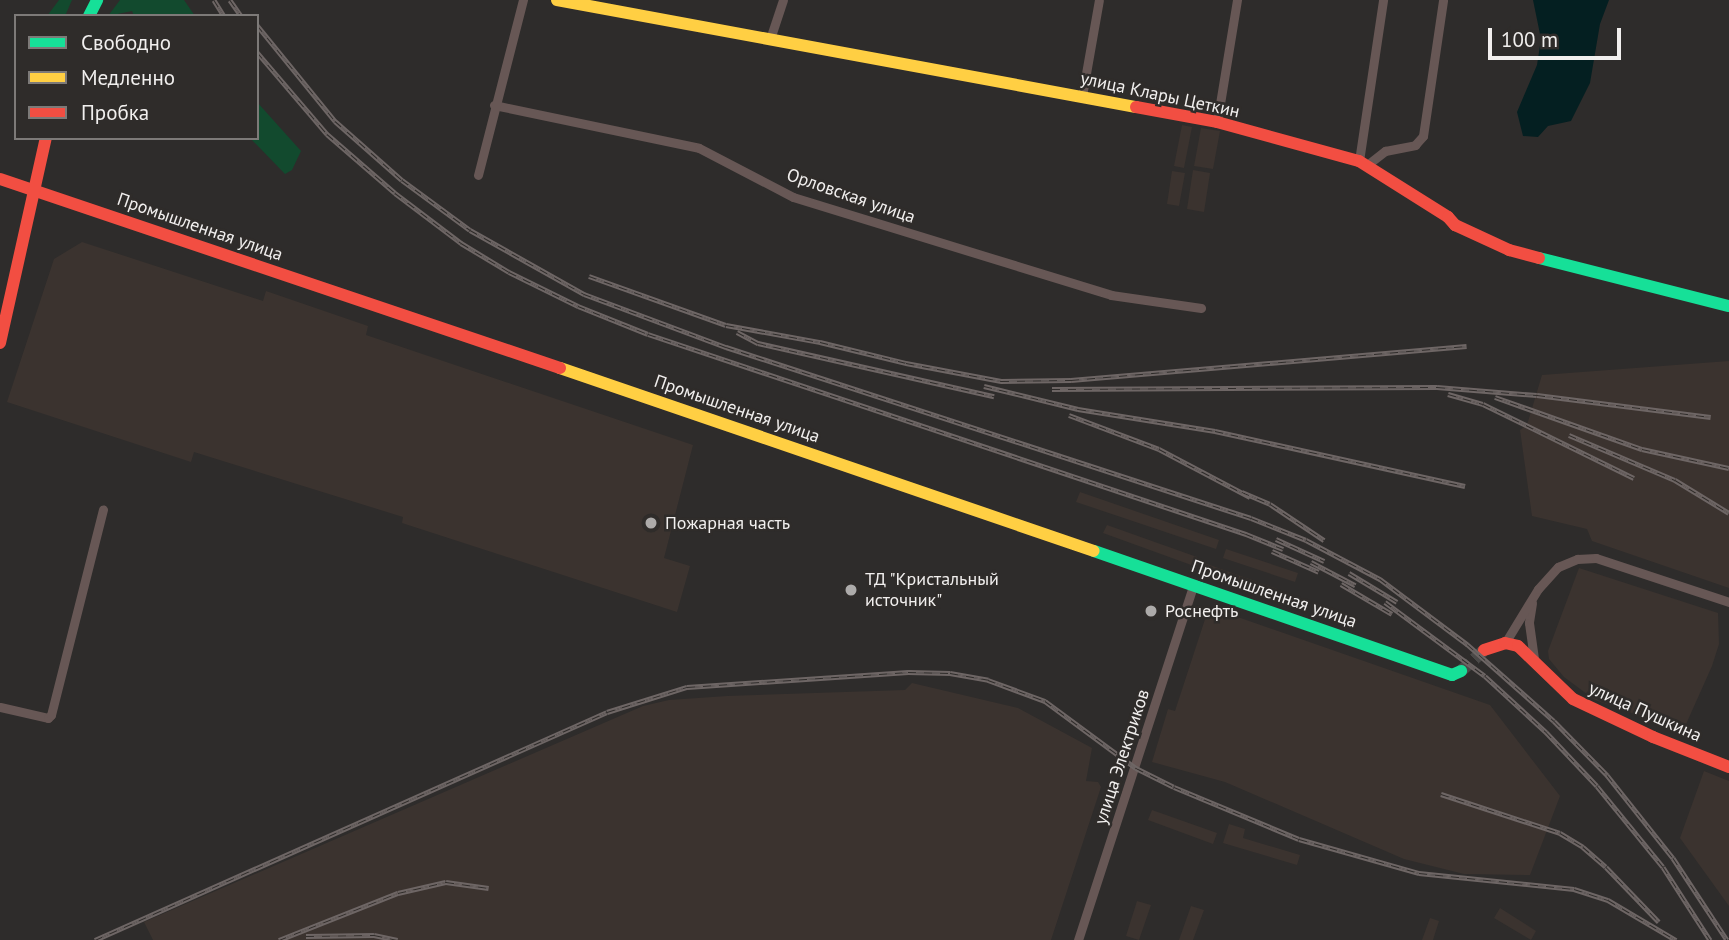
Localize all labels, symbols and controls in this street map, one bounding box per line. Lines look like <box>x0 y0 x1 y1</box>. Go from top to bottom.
legend <box>14 14 259 140</box>
scale bar <box>1491 14 1624 58</box>
text: 100 m <box>1501 26 1558 53</box>
text: Свободно <box>81 29 171 56</box>
text: Медленно <box>81 64 175 91</box>
street label: улица Клары Цеткин <box>1078 68 1242 122</box>
text: Пробка <box>81 99 149 126</box>
street label: Орловская улица <box>784 164 918 228</box>
street label: Промышленная улица <box>114 189 286 265</box>
street label: Промышленная улица <box>651 371 823 447</box>
place label: Пожарная часть <box>665 512 790 534</box>
marker: Пожарная часть <box>643 515 659 531</box>
street label: Промышленная улица <box>1188 556 1360 632</box>
place label: ТД "Кристальный источник" <box>865 569 1000 612</box>
marker: ТД "Кристальный источник" <box>843 582 859 598</box>
place label: Роснефть <box>1165 600 1238 622</box>
marker: Роснефть <box>1143 603 1159 619</box>
street label: улица Пушкина <box>1585 677 1705 747</box>
street label: улица Электриков <box>1090 687 1154 827</box>

